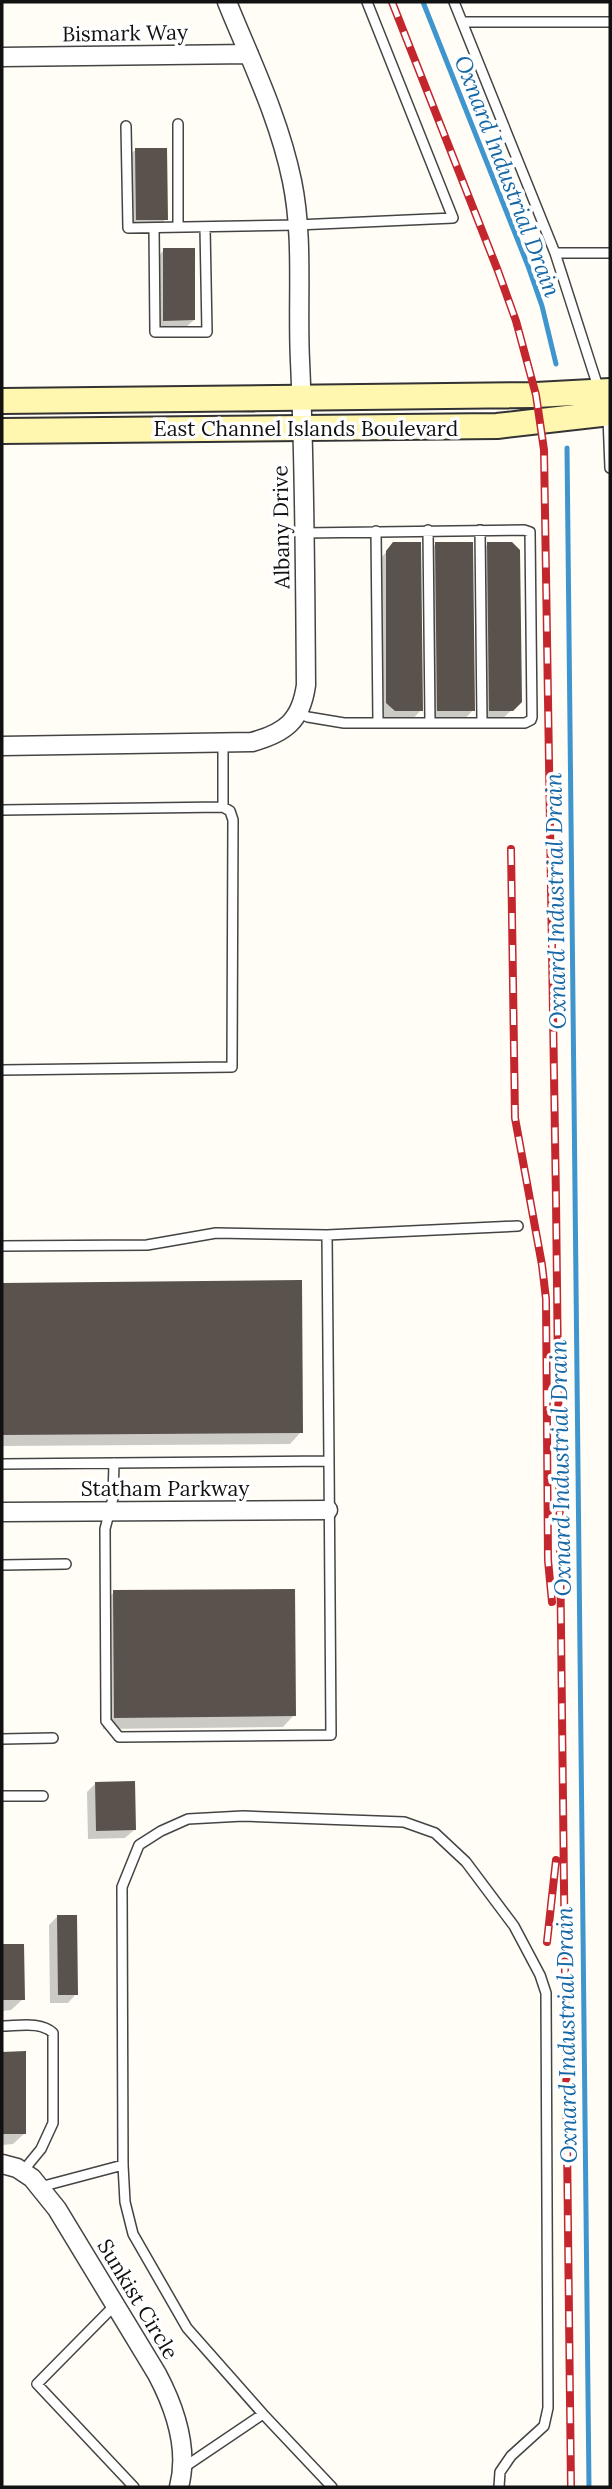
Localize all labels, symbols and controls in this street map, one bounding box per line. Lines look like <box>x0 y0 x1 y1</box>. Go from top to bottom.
street label: Bismark Way <box>62 18 188 48</box>
water label: Oxnard Industrial Drain <box>448 51 568 301</box>
street label: East Channel Islands Boulevard <box>154 415 458 442</box>
street label: Albany Drive <box>266 465 296 590</box>
water label: Oxnard Industrial Drain <box>538 772 572 1030</box>
water label: Oxnard Industrial Drain <box>543 1339 577 1597</box>
street label: Statham Parkway <box>81 1475 249 1502</box>
water label: Oxnard Industrial Drain <box>549 1906 583 2164</box>
street label: Sunkist Circle <box>92 2234 184 2364</box>

